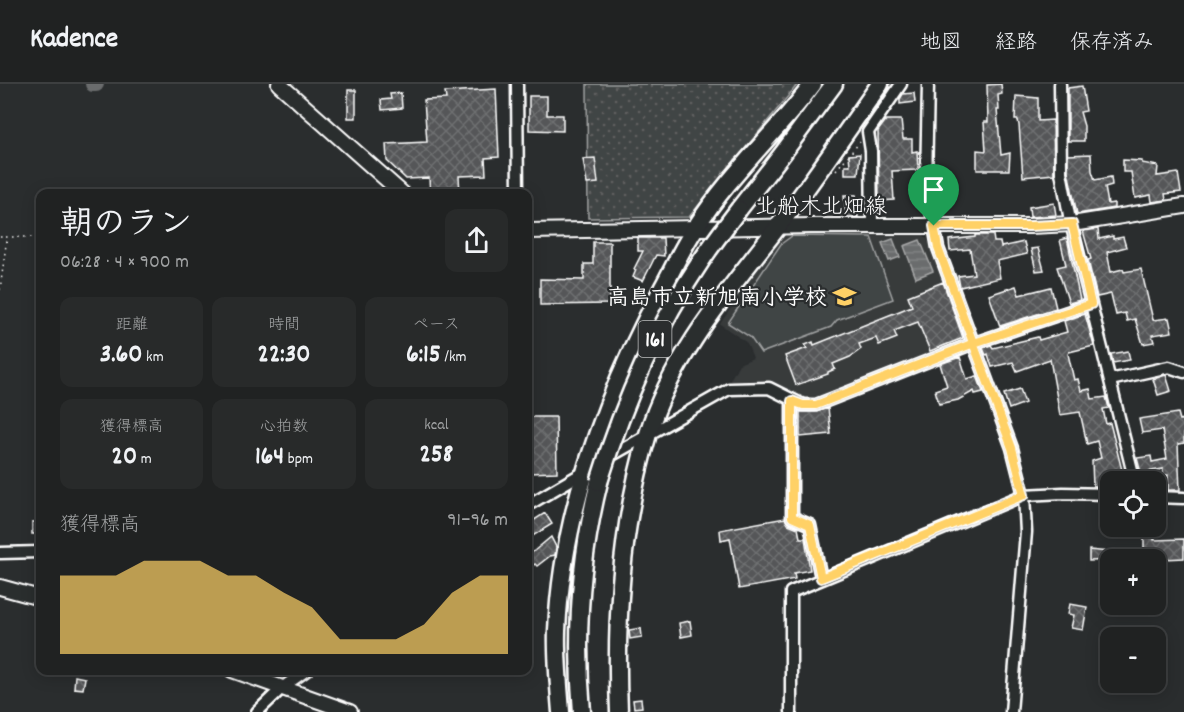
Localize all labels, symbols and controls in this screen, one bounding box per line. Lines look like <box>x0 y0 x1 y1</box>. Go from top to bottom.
text: Kadence <box>30 21 118 61</box>
text: 地図 <box>920 29 962 59</box>
text: 経路 <box>995 29 1037 59</box>
text: 保存済み <box>1070 29 1154 59</box>
pin <box>908 164 959 226</box>
icon: arrive <box>917 173 950 206</box>
street label: 北船木北畑線 <box>755 193 887 224</box>
text: 朝のラン <box>60 203 192 250</box>
button: share <box>445 209 508 272</box>
text: 06:28 · 4 × 900 m <box>60 249 189 277</box>
school or university icon: 高島市立新旭南小学校 <box>832 283 858 309</box>
place label: 高島市立新旭南小学校 <box>607 284 827 315</box>
text: 距離 <box>116 314 148 337</box>
text: 時間 <box>268 314 300 337</box>
text: ペース <box>413 314 460 337</box>
road number: 161 <box>638 321 672 357</box>
text: 3.60 <box>100 337 142 374</box>
text: 22:30 <box>258 337 310 374</box>
text: 6:15 <box>406 337 441 374</box>
text: km <box>142 346 164 369</box>
text: /km <box>441 346 467 369</box>
text: kcal <box>424 414 448 437</box>
text: 獲得標高 <box>100 416 164 439</box>
text: 心拍数 <box>260 416 308 439</box>
text: 258 <box>419 437 453 474</box>
text: 20 <box>112 439 137 476</box>
text: 164 <box>255 439 284 476</box>
text: m <box>137 448 152 471</box>
text: bpm <box>284 448 313 471</box>
map controls <box>1100 471 1166 693</box>
button: locate <box>1100 471 1166 537</box>
text: 91–96 m <box>447 507 508 535</box>
text: 獲得標高 <box>60 512 140 540</box>
button: + <box>1100 549 1166 615</box>
button: − <box>1100 627 1166 693</box>

